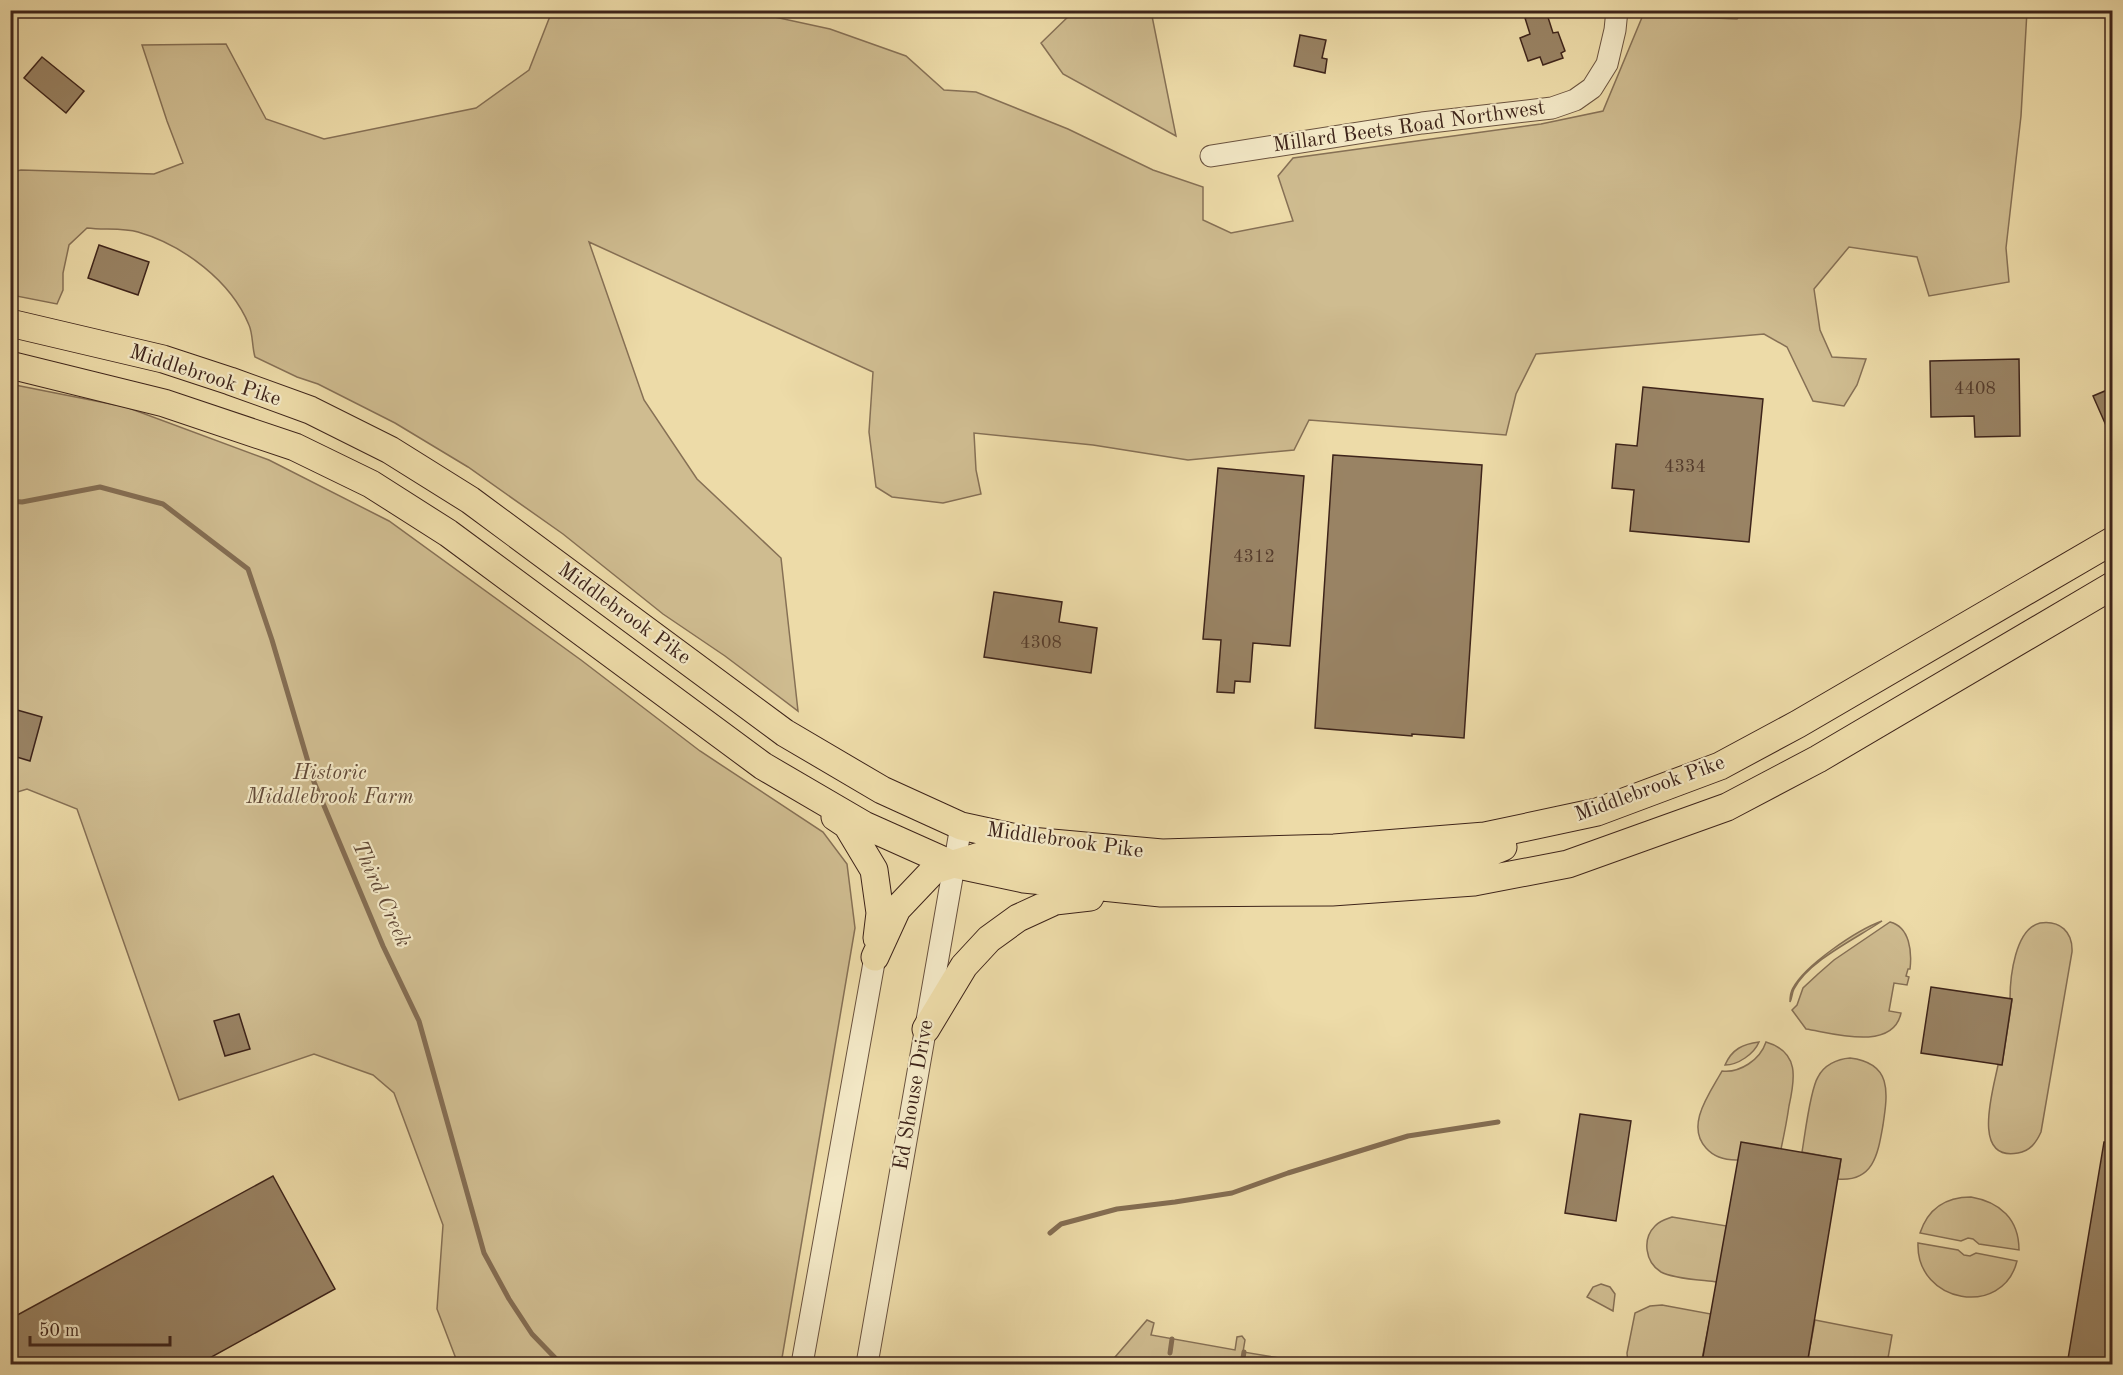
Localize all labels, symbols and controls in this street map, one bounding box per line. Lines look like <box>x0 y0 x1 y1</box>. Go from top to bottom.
street label: Millard Beets Road Northwest <box>1272 97 1546 157</box>
street label: Middlebrook Pike <box>127 342 283 410</box>
house number: 4408 <box>1954 380 1996 398</box>
house number: 4334 <box>1664 458 1706 476</box>
house number: 4312 <box>1233 548 1275 566</box>
street label: Middlebrook Pike <box>554 559 694 669</box>
house number: 4308 <box>1020 634 1062 652</box>
street label: Middlebrook Pike <box>1572 752 1728 826</box>
park label: Historic Middlebrook Farm <box>245 763 414 808</box>
street label: Middlebrook Pike <box>985 820 1145 862</box>
water label: Third Creek <box>348 837 414 951</box>
street label: Ed Shouse Drive <box>890 1018 938 1172</box>
scale bar <box>30 1309 170 1347</box>
text: 50 m <box>39 1322 79 1340</box>

